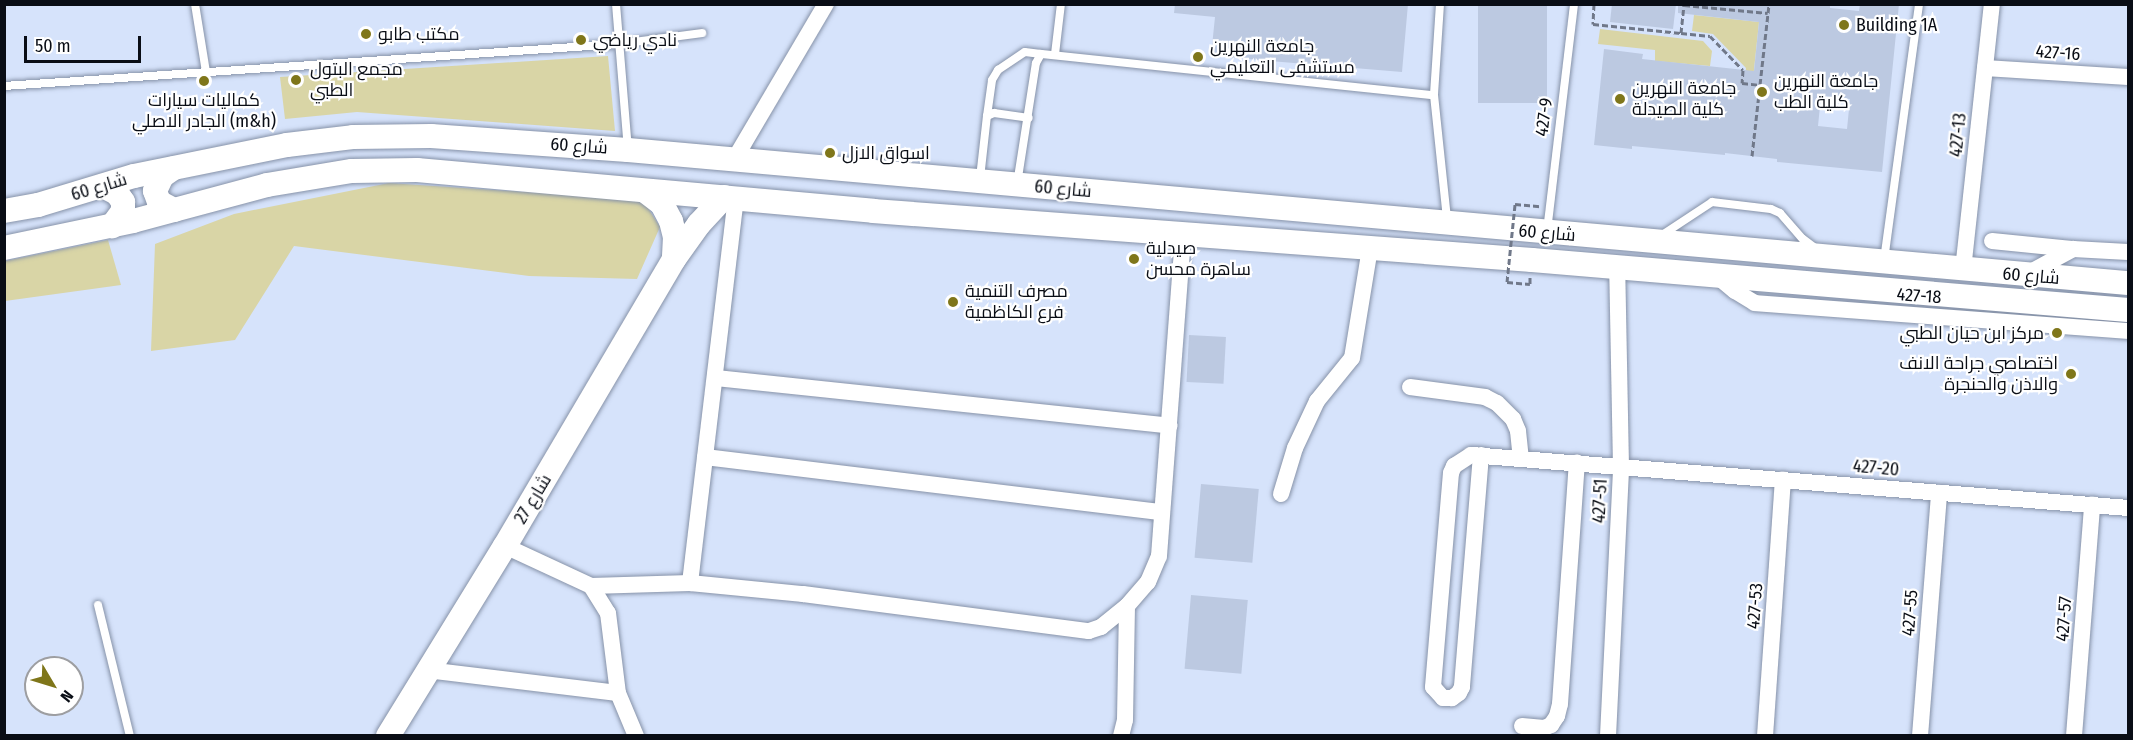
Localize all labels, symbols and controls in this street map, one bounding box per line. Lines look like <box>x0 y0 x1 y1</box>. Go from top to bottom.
place label: Building 1A <box>1856 14 1937 36</box>
marker: Building 1A <box>1837 18 1851 32</box>
place label: مكتب طابو <box>378 23 460 45</box>
scale bar <box>27 24 144 62</box>
marker: مكتب طابو <box>359 27 373 41</box>
place label: نادي رياضي <box>593 29 677 51</box>
marker: نادي رياضي <box>574 33 588 47</box>
text: 50 m <box>35 35 71 57</box>
place label: جامعة النهرين مستشفى التعليمي <box>1210 36 1355 78</box>
street label: 427-16 <box>2035 41 2081 65</box>
marker: جامعة النهرين مستشفى التعليمي <box>1191 50 1205 64</box>
place label: مجمع البتول الطبي <box>310 59 403 101</box>
marker: مجمع البتول الطبي <box>287 71 305 89</box>
place label: جامعة النهرين كلية الطب <box>1774 71 1878 113</box>
marker: كماليات سيارات الجادر الاصلي (m&h) <box>197 74 211 88</box>
place label: جامعة النهرين كلية الصيدلة <box>1632 78 1736 121</box>
marker: جامعة النهرين كلية الطب <box>1755 85 1769 99</box>
place label: كماليات سيارات الجادر الاصلي (m&h) <box>132 90 276 132</box>
marker: جامعة النهرين كلية الصيدلة <box>1613 92 1627 106</box>
street label: 427-9 <box>1531 96 1557 138</box>
street label: 427-13 <box>1945 112 1971 158</box>
street label: شارع 60 <box>550 133 608 159</box>
place label: اسواق الازل <box>842 142 930 164</box>
marker: اسواق الازل <box>823 146 837 160</box>
street label: شارع 60 <box>68 168 130 206</box>
street label: شارع 60 <box>1033 176 1093 202</box>
street label: شارع 60 <box>1517 220 1577 246</box>
place label: صيدلية ساهرة محسن <box>1146 238 1251 280</box>
marker: صيدلية ساهرة محسن <box>1127 252 1141 266</box>
street label: شارع 60 <box>2001 263 2061 289</box>
place label: مصرف التنمية فرع الكاظمية <box>965 281 1068 324</box>
street label: 427-18 <box>1896 284 1942 308</box>
marker: مصرف التنمية فرع الكاظمية <box>946 295 960 309</box>
place label: مركز ابن حيان الطبي <box>1900 322 2044 344</box>
marker: مركز ابن حيان الطبي <box>2048 324 2066 342</box>
place label: اختصاصي جراحة الانف والاذن والحنجرة <box>1899 353 2058 395</box>
marker: اختصاصي جراحة الانف والاذن والحنجرة <box>2062 365 2080 383</box>
street label: 427-20 <box>1852 455 1900 481</box>
street label: شارع 27 <box>510 470 556 528</box>
street label: 427-51 <box>1588 478 1612 524</box>
street label: 427-53 <box>1743 582 1767 630</box>
street label: 427-55 <box>1898 589 1922 637</box>
street label: 427-57 <box>2052 596 2076 642</box>
north arrow <box>24 656 84 716</box>
text: N <box>57 687 77 706</box>

